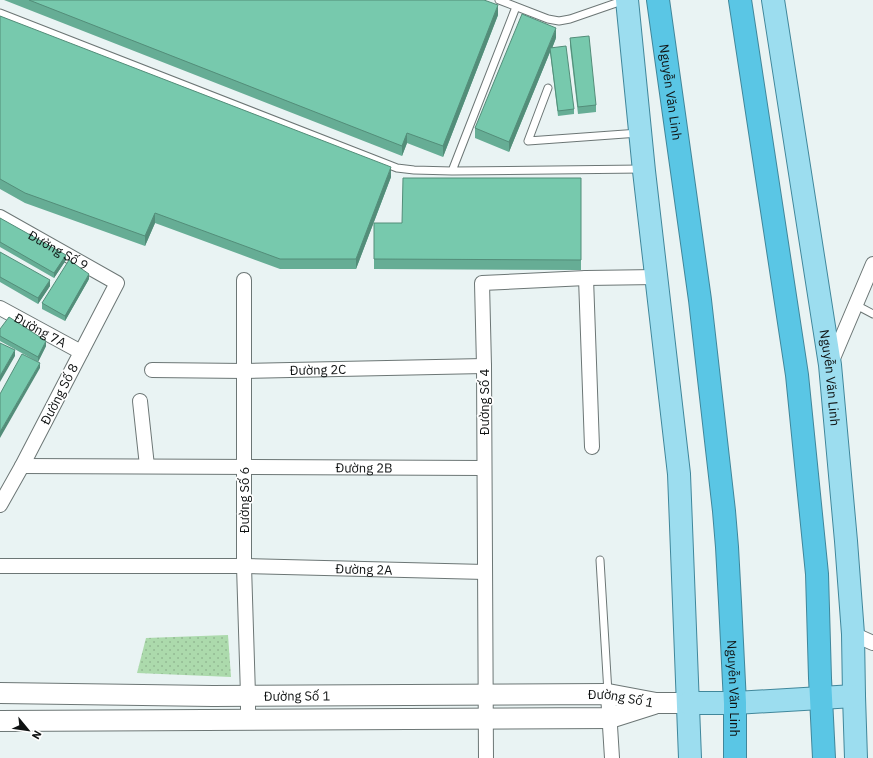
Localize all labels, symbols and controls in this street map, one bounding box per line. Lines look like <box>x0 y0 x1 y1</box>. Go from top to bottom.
street label: Nguyễn Văn Linh <box>655 43 686 141</box>
street label: Đường Số 9 <box>25 227 91 274</box>
street label: Đường 7A <box>11 309 70 352</box>
street label: Nguyễn Văn Linh <box>816 328 843 427</box>
street label: Đường Số 8 <box>37 361 82 428</box>
street label: Đường 2C <box>289 361 346 379</box>
street label: Đường Số 4 <box>476 369 493 435</box>
street label: Đường 2B <box>335 459 393 477</box>
street label: Đường Số 6 <box>236 467 253 533</box>
street label: Đường 2A <box>335 560 393 579</box>
street label: Nguyễn Văn Linh <box>723 640 743 737</box>
street label: Đường Số 1 <box>588 686 655 711</box>
street label: Đường Số 1 <box>264 687 330 705</box>
north arrow <box>8 710 48 750</box>
text: N <box>29 728 45 742</box>

